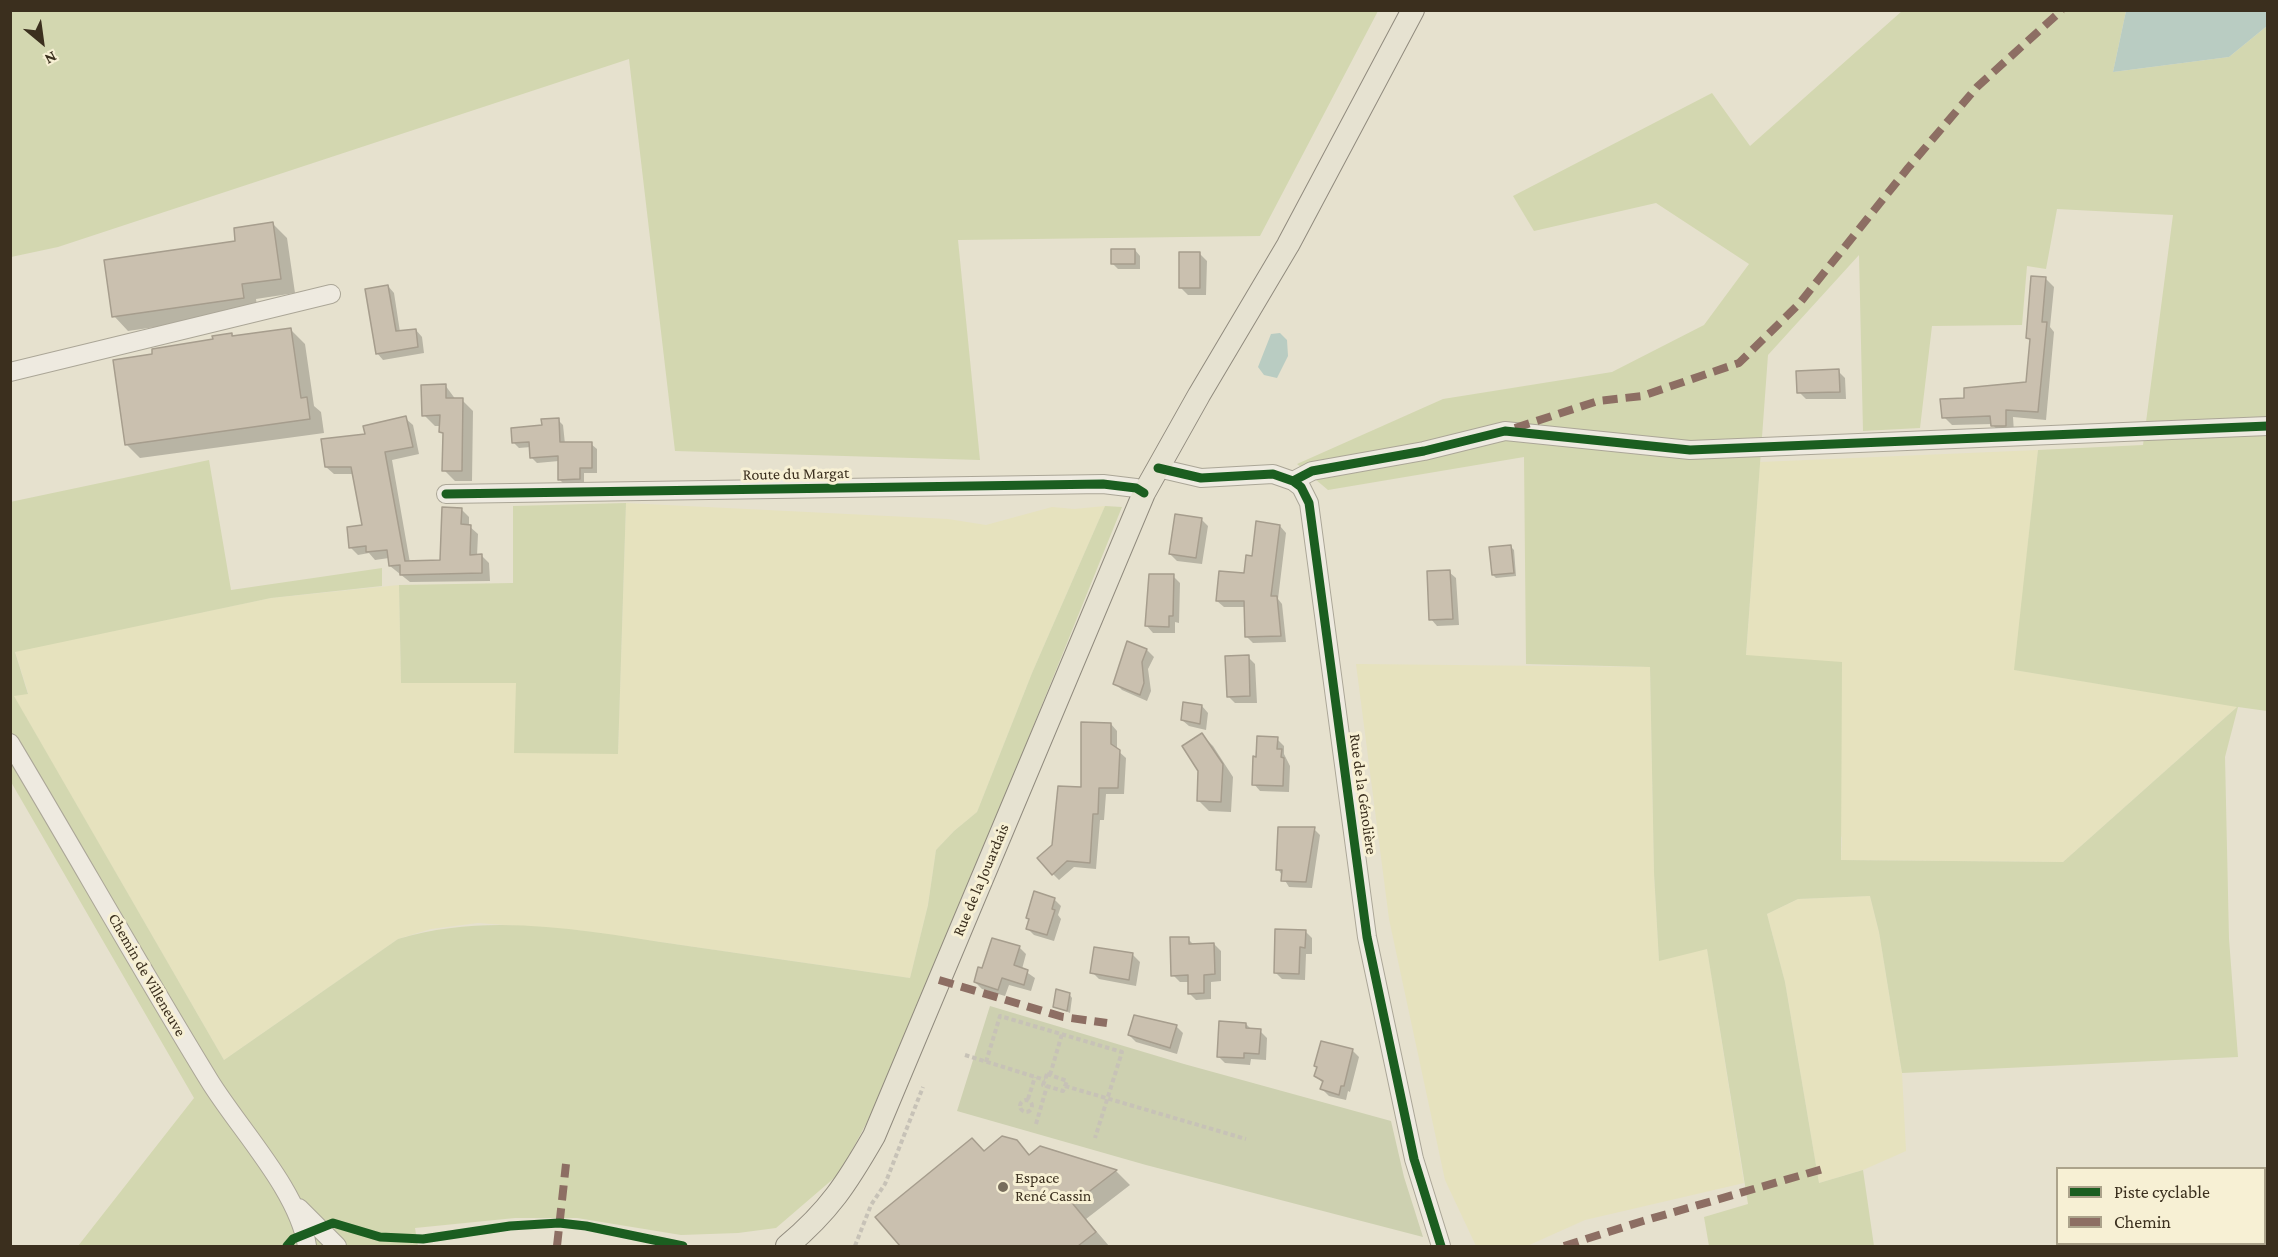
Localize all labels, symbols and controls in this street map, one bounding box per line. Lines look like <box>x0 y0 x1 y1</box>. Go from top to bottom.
north arrow <box>12 12 72 72</box>
text: N <box>42 48 60 68</box>
street label: Route du Margat <box>743 463 849 485</box>
street label: Rue de la Génolière <box>1345 732 1381 856</box>
street label: Rue de la Jouardais <box>949 821 1013 939</box>
street label: Chemin de Villeneuve <box>104 910 190 1040</box>
legend <box>2056 1167 2266 1245</box>
place label: Espace René Cassin <box>1015 1168 1091 1206</box>
marker: Espace René Cassin <box>996 1180 1010 1194</box>
text: Piste cyclable <box>2114 1182 2210 1202</box>
text: Chemin <box>2114 1212 2171 1232</box>

